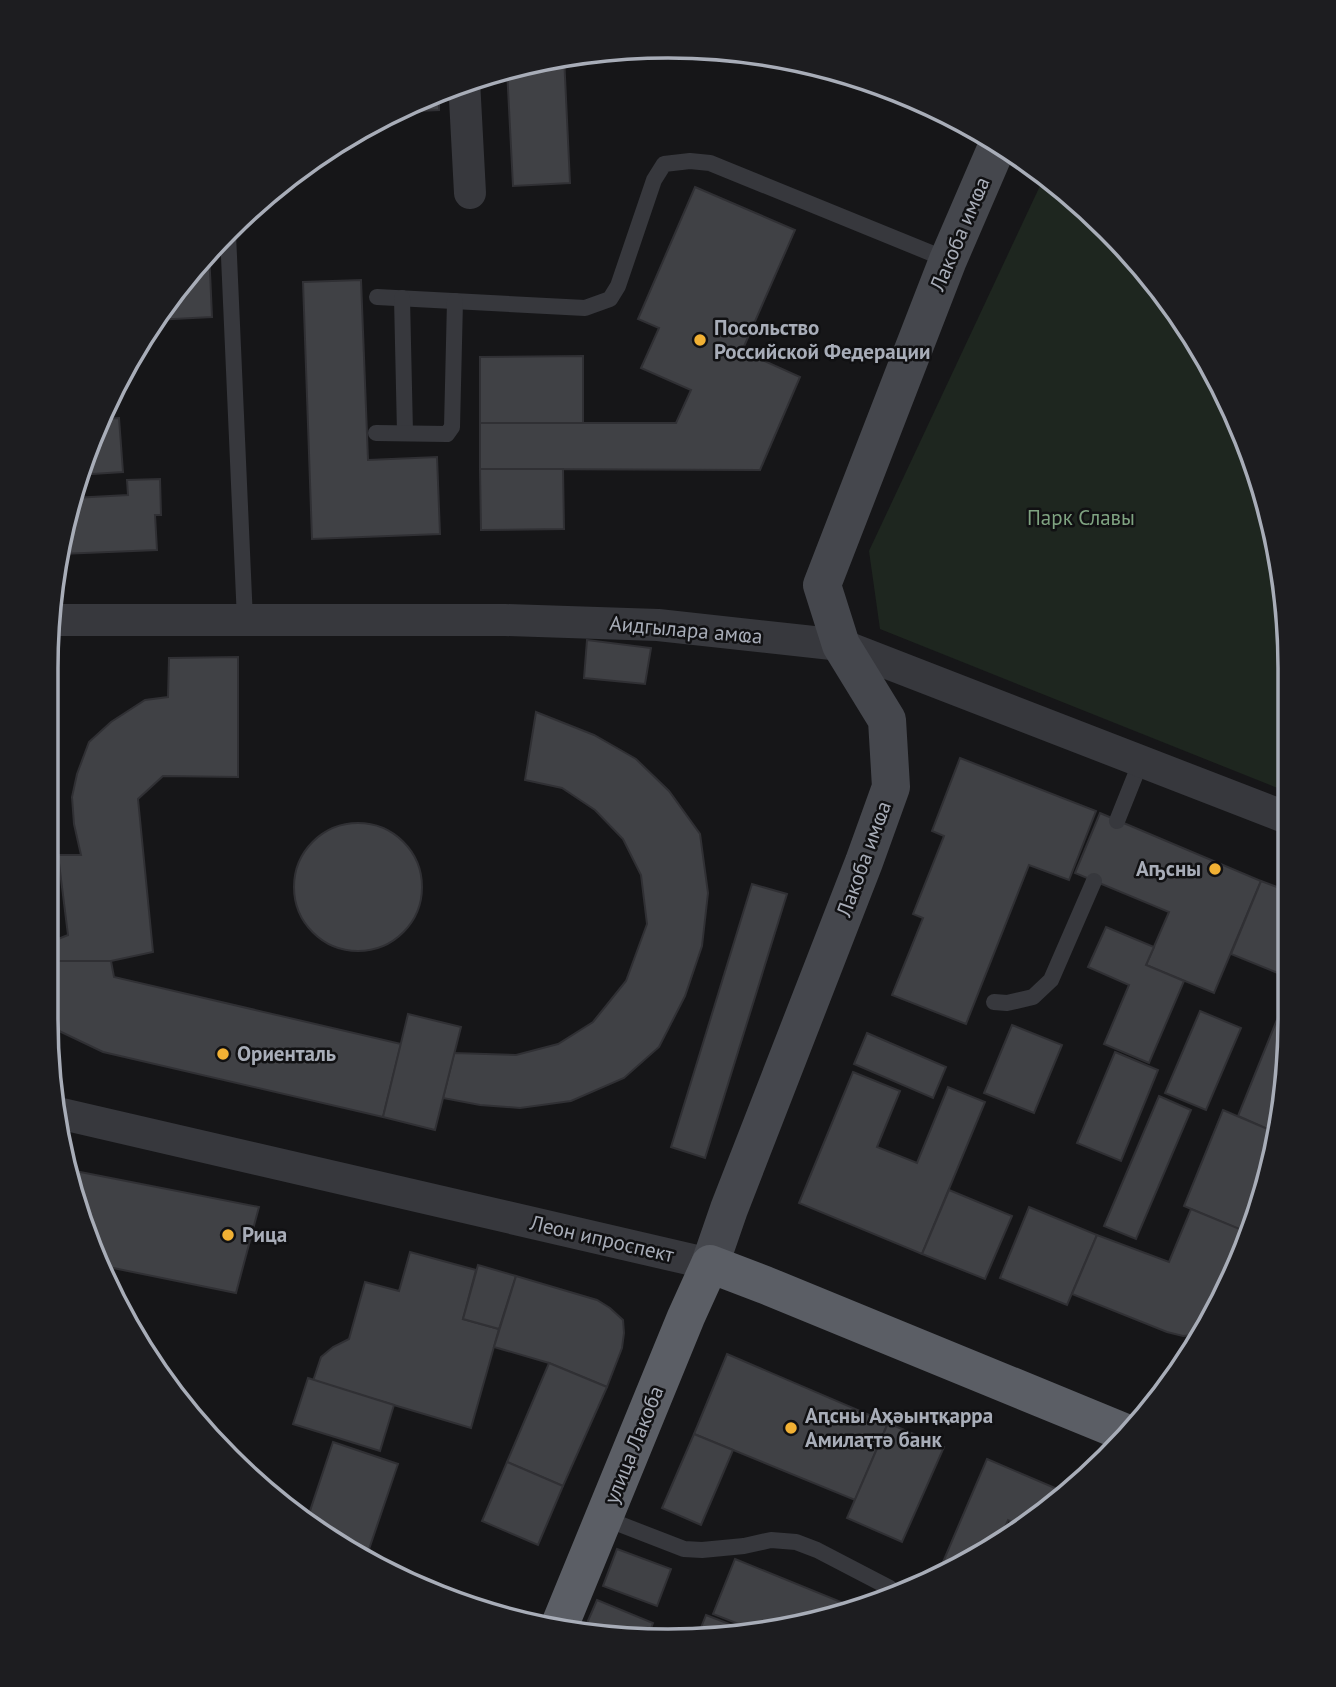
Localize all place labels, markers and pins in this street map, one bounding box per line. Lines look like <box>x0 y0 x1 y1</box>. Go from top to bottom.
place label: Посольство Российской Федерации <box>714 314 930 365</box>
marker: Посольство Российской Федерации <box>692 332 708 348</box>
place label: Аҧсны <box>1136 855 1201 882</box>
marker: Аҧсны <box>1207 861 1223 877</box>
place label: Ориенталь <box>237 1040 336 1067</box>
marker: Ориенталь <box>215 1046 231 1062</box>
place label: Рица <box>242 1221 287 1248</box>
marker: Рица <box>220 1227 236 1243</box>
place label: Аԥсны Аҳәынҭқарра Амилаҭтә банк <box>805 1402 993 1453</box>
marker: Аԥсны Аҳәынҭқарра Амилаҭтә банк <box>783 1420 799 1436</box>

